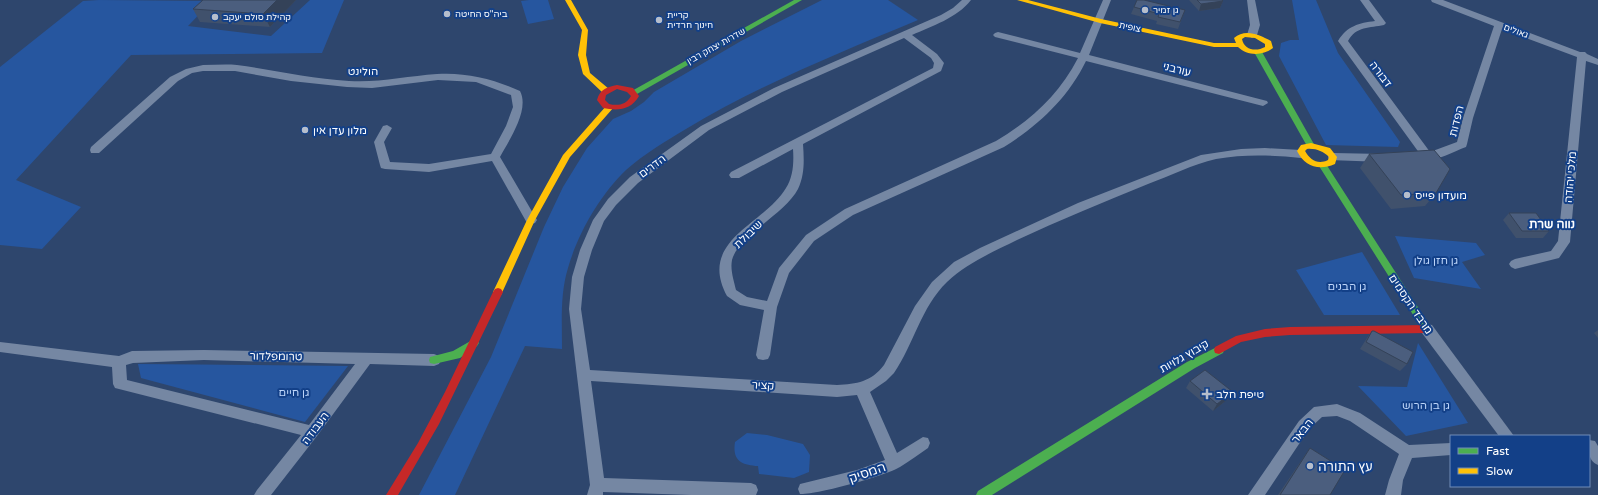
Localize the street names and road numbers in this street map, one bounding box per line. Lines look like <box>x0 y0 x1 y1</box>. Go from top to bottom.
street label: צופית <box>1118 20 1142 35</box>
street label: גאולים <box>1502 22 1530 41</box>
street label: שדרות יצחק רבין <box>685 26 747 67</box>
street label: דבורה <box>1367 59 1395 90</box>
street label: עורבני <box>1161 60 1192 79</box>
street label: הולינט <box>348 65 378 78</box>
street label: הפדות <box>1446 104 1467 138</box>
street label: מלכי יהודה <box>1562 151 1579 203</box>
street label: הדרים <box>636 152 668 181</box>
street label: שיבולת <box>731 218 765 251</box>
street label: מרבד הקסמים <box>1386 272 1435 337</box>
street label: קיבוץ גלויות <box>1157 337 1211 376</box>
street label: טרומפלדור <box>249 350 303 363</box>
street label: קציר <box>751 378 775 393</box>
street label: העבודה <box>299 410 332 447</box>
street label: הבאר <box>1289 416 1316 446</box>
street label: המסיק <box>847 459 888 487</box>

